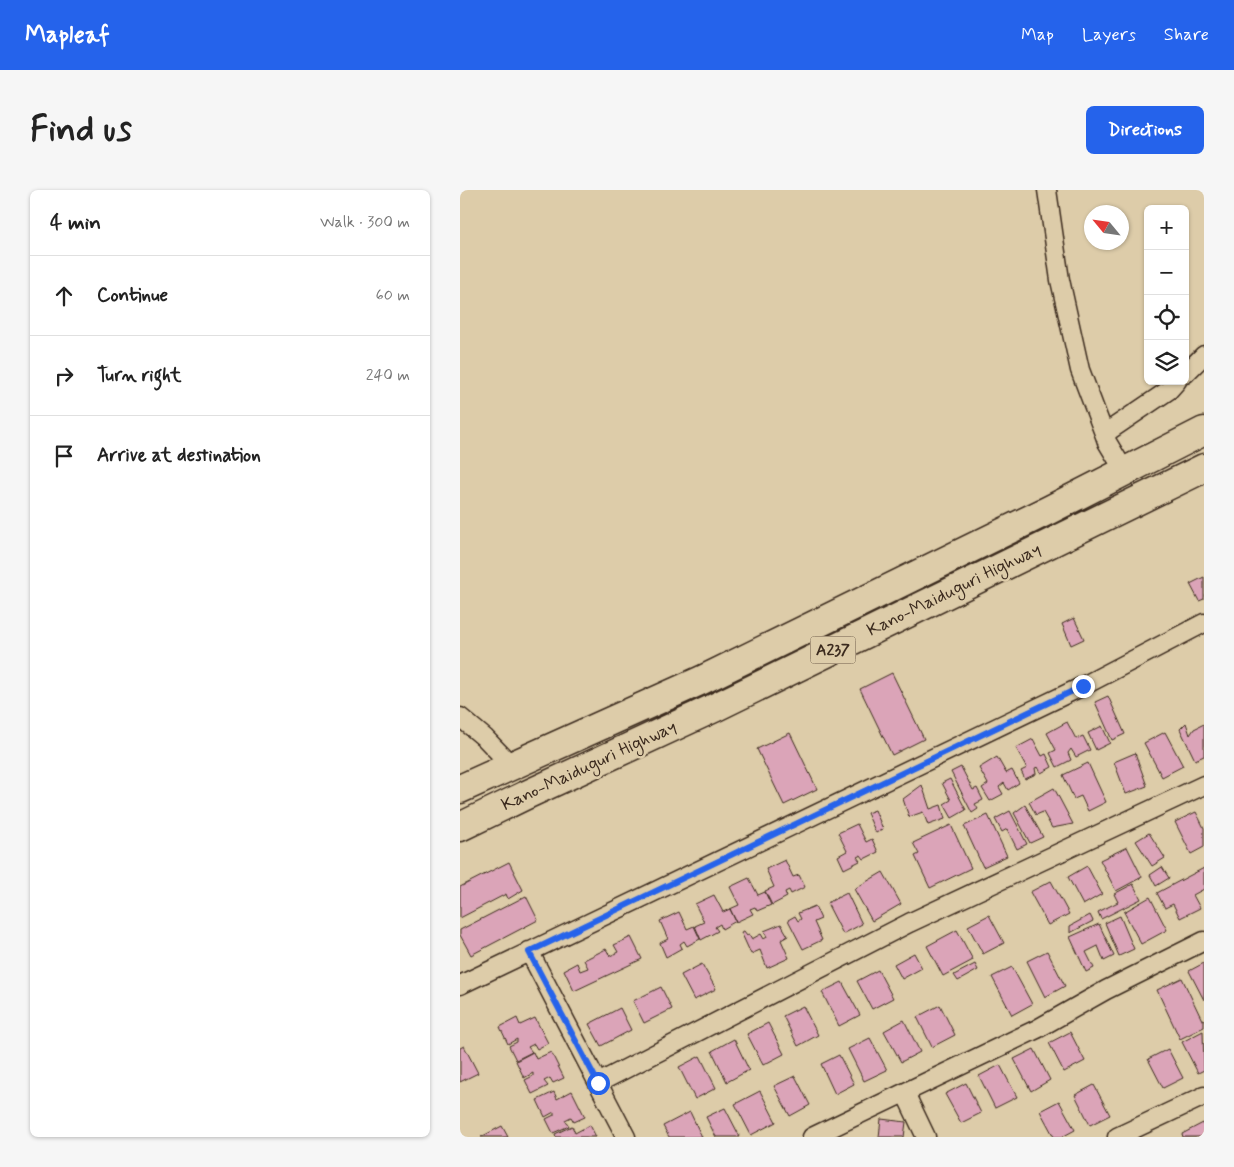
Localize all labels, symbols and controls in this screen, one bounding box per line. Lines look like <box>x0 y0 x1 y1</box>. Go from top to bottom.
text: Mapleaf <box>25 20 110 51</box>
text: Map <box>1021 23 1054 47</box>
text: Layers <box>1082 23 1136 47</box>
text: Share <box>1164 23 1209 47</box>
button: Directions <box>1086 106 1204 154</box>
text: Find us <box>30 107 132 153</box>
north arrow <box>1084 205 1129 250</box>
map controls <box>1144 205 1189 385</box>
button: + <box>1144 205 1189 250</box>
text: 4 min <box>50 209 101 237</box>
text: Walk · 300 m <box>320 212 410 233</box>
button: − <box>1144 250 1189 295</box>
icon: ahead <box>50 282 78 310</box>
text: Continue <box>97 283 168 308</box>
text: 60 m <box>376 285 410 306</box>
button: locate <box>1144 295 1189 340</box>
button: layers <box>1144 340 1189 385</box>
icon: right <box>50 362 78 390</box>
text: Turn right <box>97 363 181 388</box>
text: 240 m <box>366 365 410 386</box>
icon: arrive <box>50 442 78 470</box>
text: Arrive at destination <box>97 443 261 468</box>
street label: Kano-Maiduguri Highway <box>863 537 1045 643</box>
road number: A237 <box>810 636 856 664</box>
route end <box>1072 675 1095 698</box>
street label: Kano-Maiduguri Highway <box>498 715 681 818</box>
route start <box>587 1072 610 1095</box>

